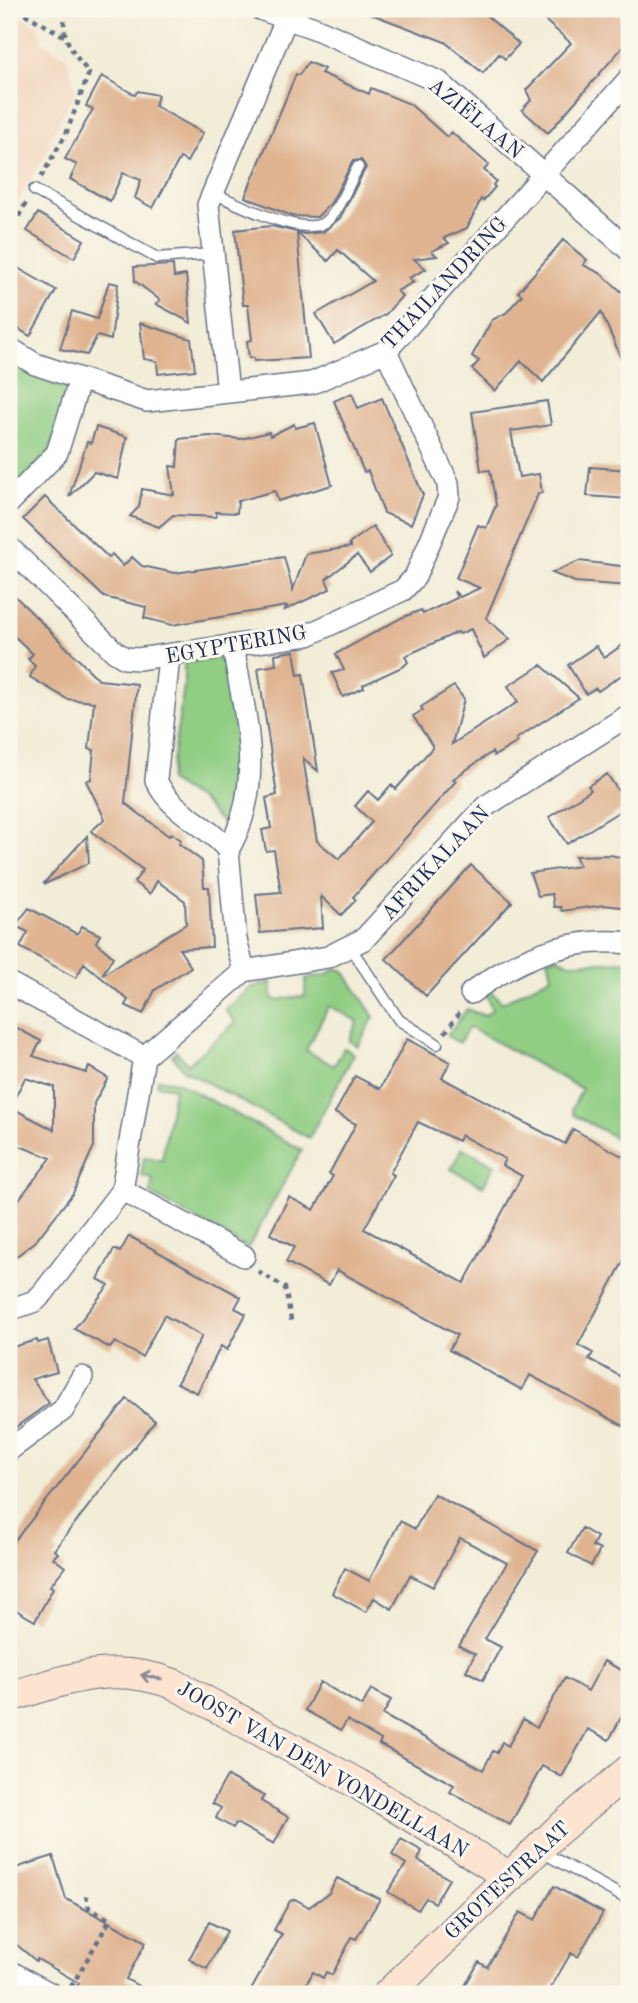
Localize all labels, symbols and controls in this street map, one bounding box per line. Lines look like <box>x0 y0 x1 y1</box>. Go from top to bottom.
street label: AZIËLAAN <box>424 72 529 163</box>
street label: THAILANDRING <box>378 214 512 354</box>
street label: EGYPTERING <box>164 623 309 668</box>
street label: AFRIKALAAN <box>378 803 494 925</box>
one-way arrow <box>140 1670 163 1684</box>
street label: JOOST VAN DEN VONDELLAAN <box>173 1678 471 1862</box>
street label: GROTESTRAAT <box>441 1818 575 1944</box>

